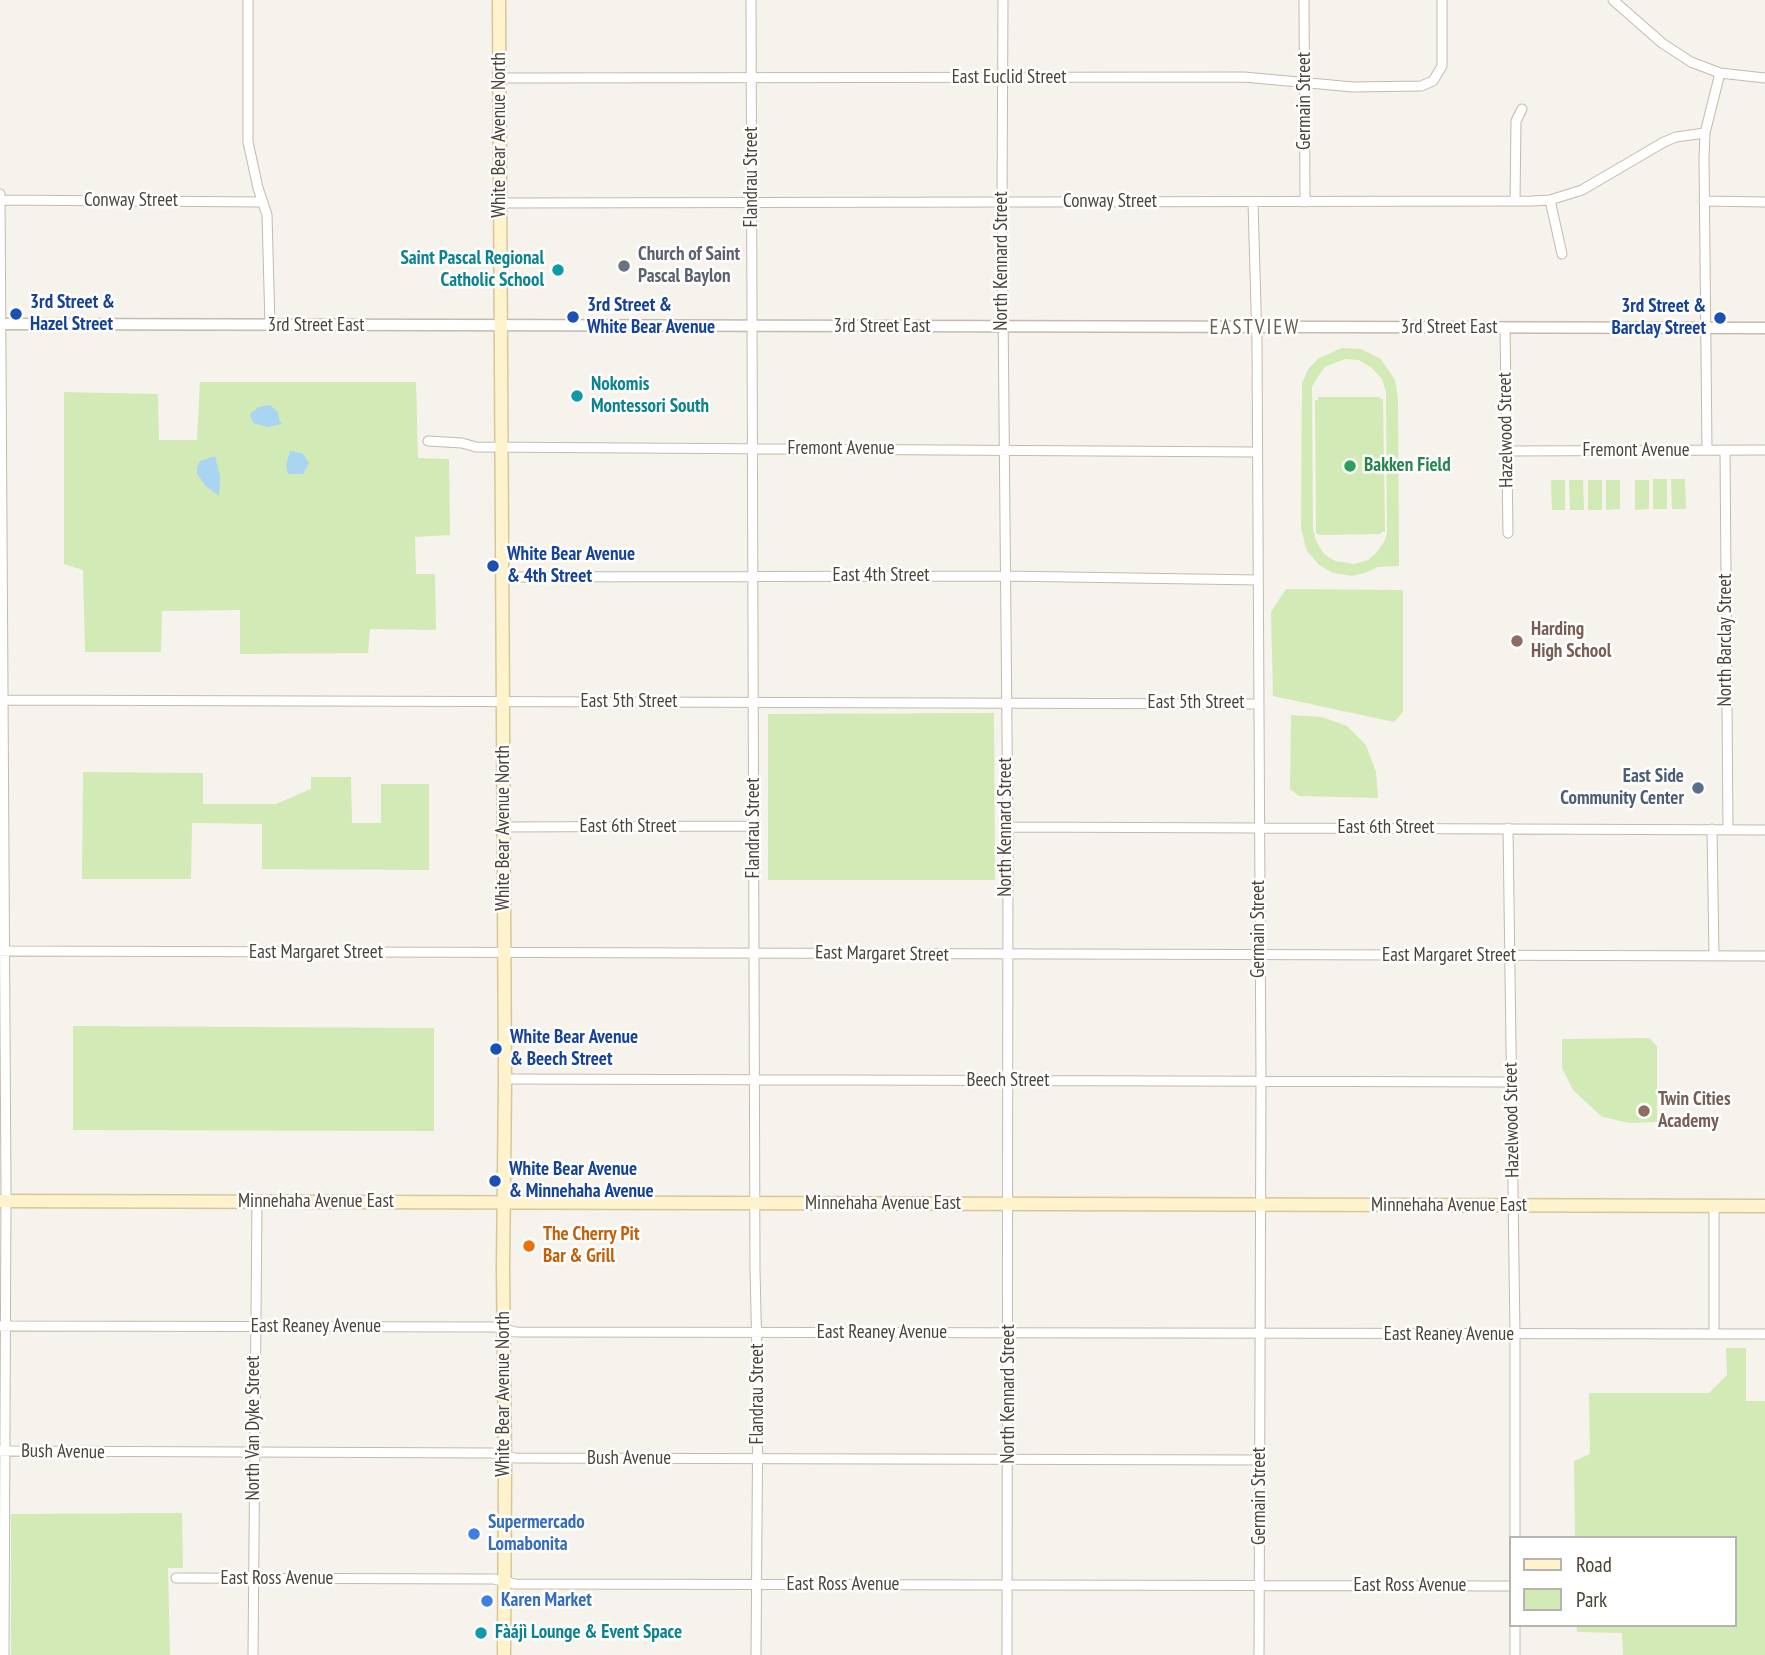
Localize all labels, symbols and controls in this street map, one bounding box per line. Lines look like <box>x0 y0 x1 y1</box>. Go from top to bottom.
street label: White Bear Avenue North <box>489 52 511 218</box>
street label: Germain Street <box>1294 52 1316 150</box>
street label: East Euclid Street <box>952 67 1066 89</box>
street label: Flandrau Street <box>741 127 763 227</box>
street label: Conway Street <box>84 190 178 212</box>
street label: North Kennard Street <box>991 191 1013 331</box>
street label: Conway Street <box>1063 191 1157 213</box>
place label: Church of Saint Pascal Baylon <box>638 244 740 288</box>
place label: Saint Pascal Regional Catholic School <box>400 248 544 292</box>
marker: Church of Saint Pascal Baylon <box>616 258 632 274</box>
marker: Saint Pascal Regional Catholic School <box>550 262 566 278</box>
place label: 3rd Street & Hazel Street <box>30 292 115 336</box>
place label: 3rd Street & White Bear Avenue <box>587 295 715 339</box>
place label: 3rd Street & Barclay Street <box>1611 296 1706 340</box>
marker: 3rd Street & Hazel Street <box>8 306 24 322</box>
marker: 3rd Street & White Bear Avenue <box>565 309 581 325</box>
marker: 3rd Street & Barclay Street <box>1712 310 1728 326</box>
street label: 3rd Street East <box>268 315 364 337</box>
district label: EASTVIEW <box>1211 315 1299 341</box>
street label: 3rd Street East <box>834 316 930 338</box>
street label: 3rd Street East <box>1401 317 1497 339</box>
street label: Hazelwood Street <box>1494 372 1518 488</box>
place label: Nokomis Montessori South <box>591 374 709 418</box>
marker: Nokomis Montessori South <box>569 388 585 404</box>
street label: Fremont Avenue <box>787 438 895 460</box>
street label: Fremont Avenue <box>1582 440 1690 462</box>
place label: Bakken Field <box>1364 455 1451 477</box>
marker: Bakken Field <box>1342 458 1358 474</box>
place label: White Bear Avenue & 4th Street <box>507 544 635 588</box>
marker: White Bear Avenue & 4th Street <box>485 558 501 574</box>
street label: East 4th Street <box>833 565 929 587</box>
street label: North Barclay Street <box>1715 574 1737 706</box>
place label: Harding High School <box>1531 619 1611 663</box>
marker: Harding High School <box>1509 633 1525 649</box>
street label: East 5th Street <box>581 691 677 713</box>
street label: East 5th Street <box>1148 692 1244 714</box>
street label: White Bear Avenue North <box>493 745 515 911</box>
street label: North Kennard Street <box>995 757 1017 897</box>
place label: East Side Community Center <box>1560 766 1684 810</box>
street label: Flandrau Street <box>743 778 765 878</box>
marker: East Side Community Center <box>1690 780 1706 796</box>
street label: East 6th Street <box>580 816 676 838</box>
street label: East 6th Street <box>1338 817 1434 839</box>
street label: Germain Street <box>1248 880 1270 978</box>
street label: East Margaret Street <box>815 941 949 967</box>
street label: East Margaret Street <box>249 942 383 964</box>
street label: East Margaret Street <box>1382 945 1516 967</box>
place label: White Bear Avenue & Beech Street <box>510 1027 638 1071</box>
marker: White Bear Avenue & Beech Street <box>488 1041 504 1057</box>
street label: Hazelwood Street <box>1500 1062 1524 1178</box>
street label: Beech Street <box>967 1070 1049 1092</box>
place label: Twin Cities Academy <box>1658 1089 1731 1133</box>
marker: Twin Cities Academy <box>1636 1103 1652 1119</box>
place label: White Bear Avenue & Minnehaha Avenue <box>509 1159 654 1203</box>
marker: White Bear Avenue & Minnehaha Avenue <box>487 1173 503 1189</box>
street label: Minnehaha Avenue East <box>238 1191 394 1213</box>
street label: Minnehaha Avenue East <box>805 1193 961 1215</box>
street label: Minnehaha Avenue East <box>1371 1195 1527 1217</box>
place label: The Cherry Pit Bar & Grill <box>543 1224 639 1268</box>
marker: The Cherry Pit Bar & Grill <box>521 1238 537 1254</box>
street label: White Bear Avenue North <box>493 1311 515 1477</box>
street label: East Reaney Avenue <box>251 1316 381 1338</box>
street label: East Reaney Avenue <box>817 1322 947 1344</box>
street label: North Kennard Street <box>998 1324 1020 1464</box>
street label: East Reaney Avenue <box>1384 1324 1514 1346</box>
street label: Flandrau Street <box>747 1344 769 1444</box>
street label: North Van Dyke Street <box>243 1356 265 1500</box>
street label: Bush Avenue <box>21 1440 105 1464</box>
street label: Germain Street <box>1249 1447 1271 1545</box>
street label: Bush Avenue <box>587 1448 671 1470</box>
place label: Supermercado Lomabonita <box>488 1512 585 1556</box>
marker: Supermercado Lomabonita <box>466 1526 482 1542</box>
legend <box>1510 1536 1737 1627</box>
text: Road <box>1576 1551 1612 1578</box>
street label: East Ross Avenue <box>221 1568 333 1590</box>
street label: East Ross Avenue <box>787 1574 899 1596</box>
street label: East Ross Avenue <box>1354 1575 1466 1597</box>
text: Park <box>1576 1586 1607 1613</box>
place label: Karen Market <box>501 1590 592 1612</box>
marker: Karen Market <box>479 1593 495 1609</box>
place label: Fàájì Lounge & Event Space <box>495 1622 682 1644</box>
marker: Fàájì Lounge & Event Space <box>473 1625 489 1641</box>

